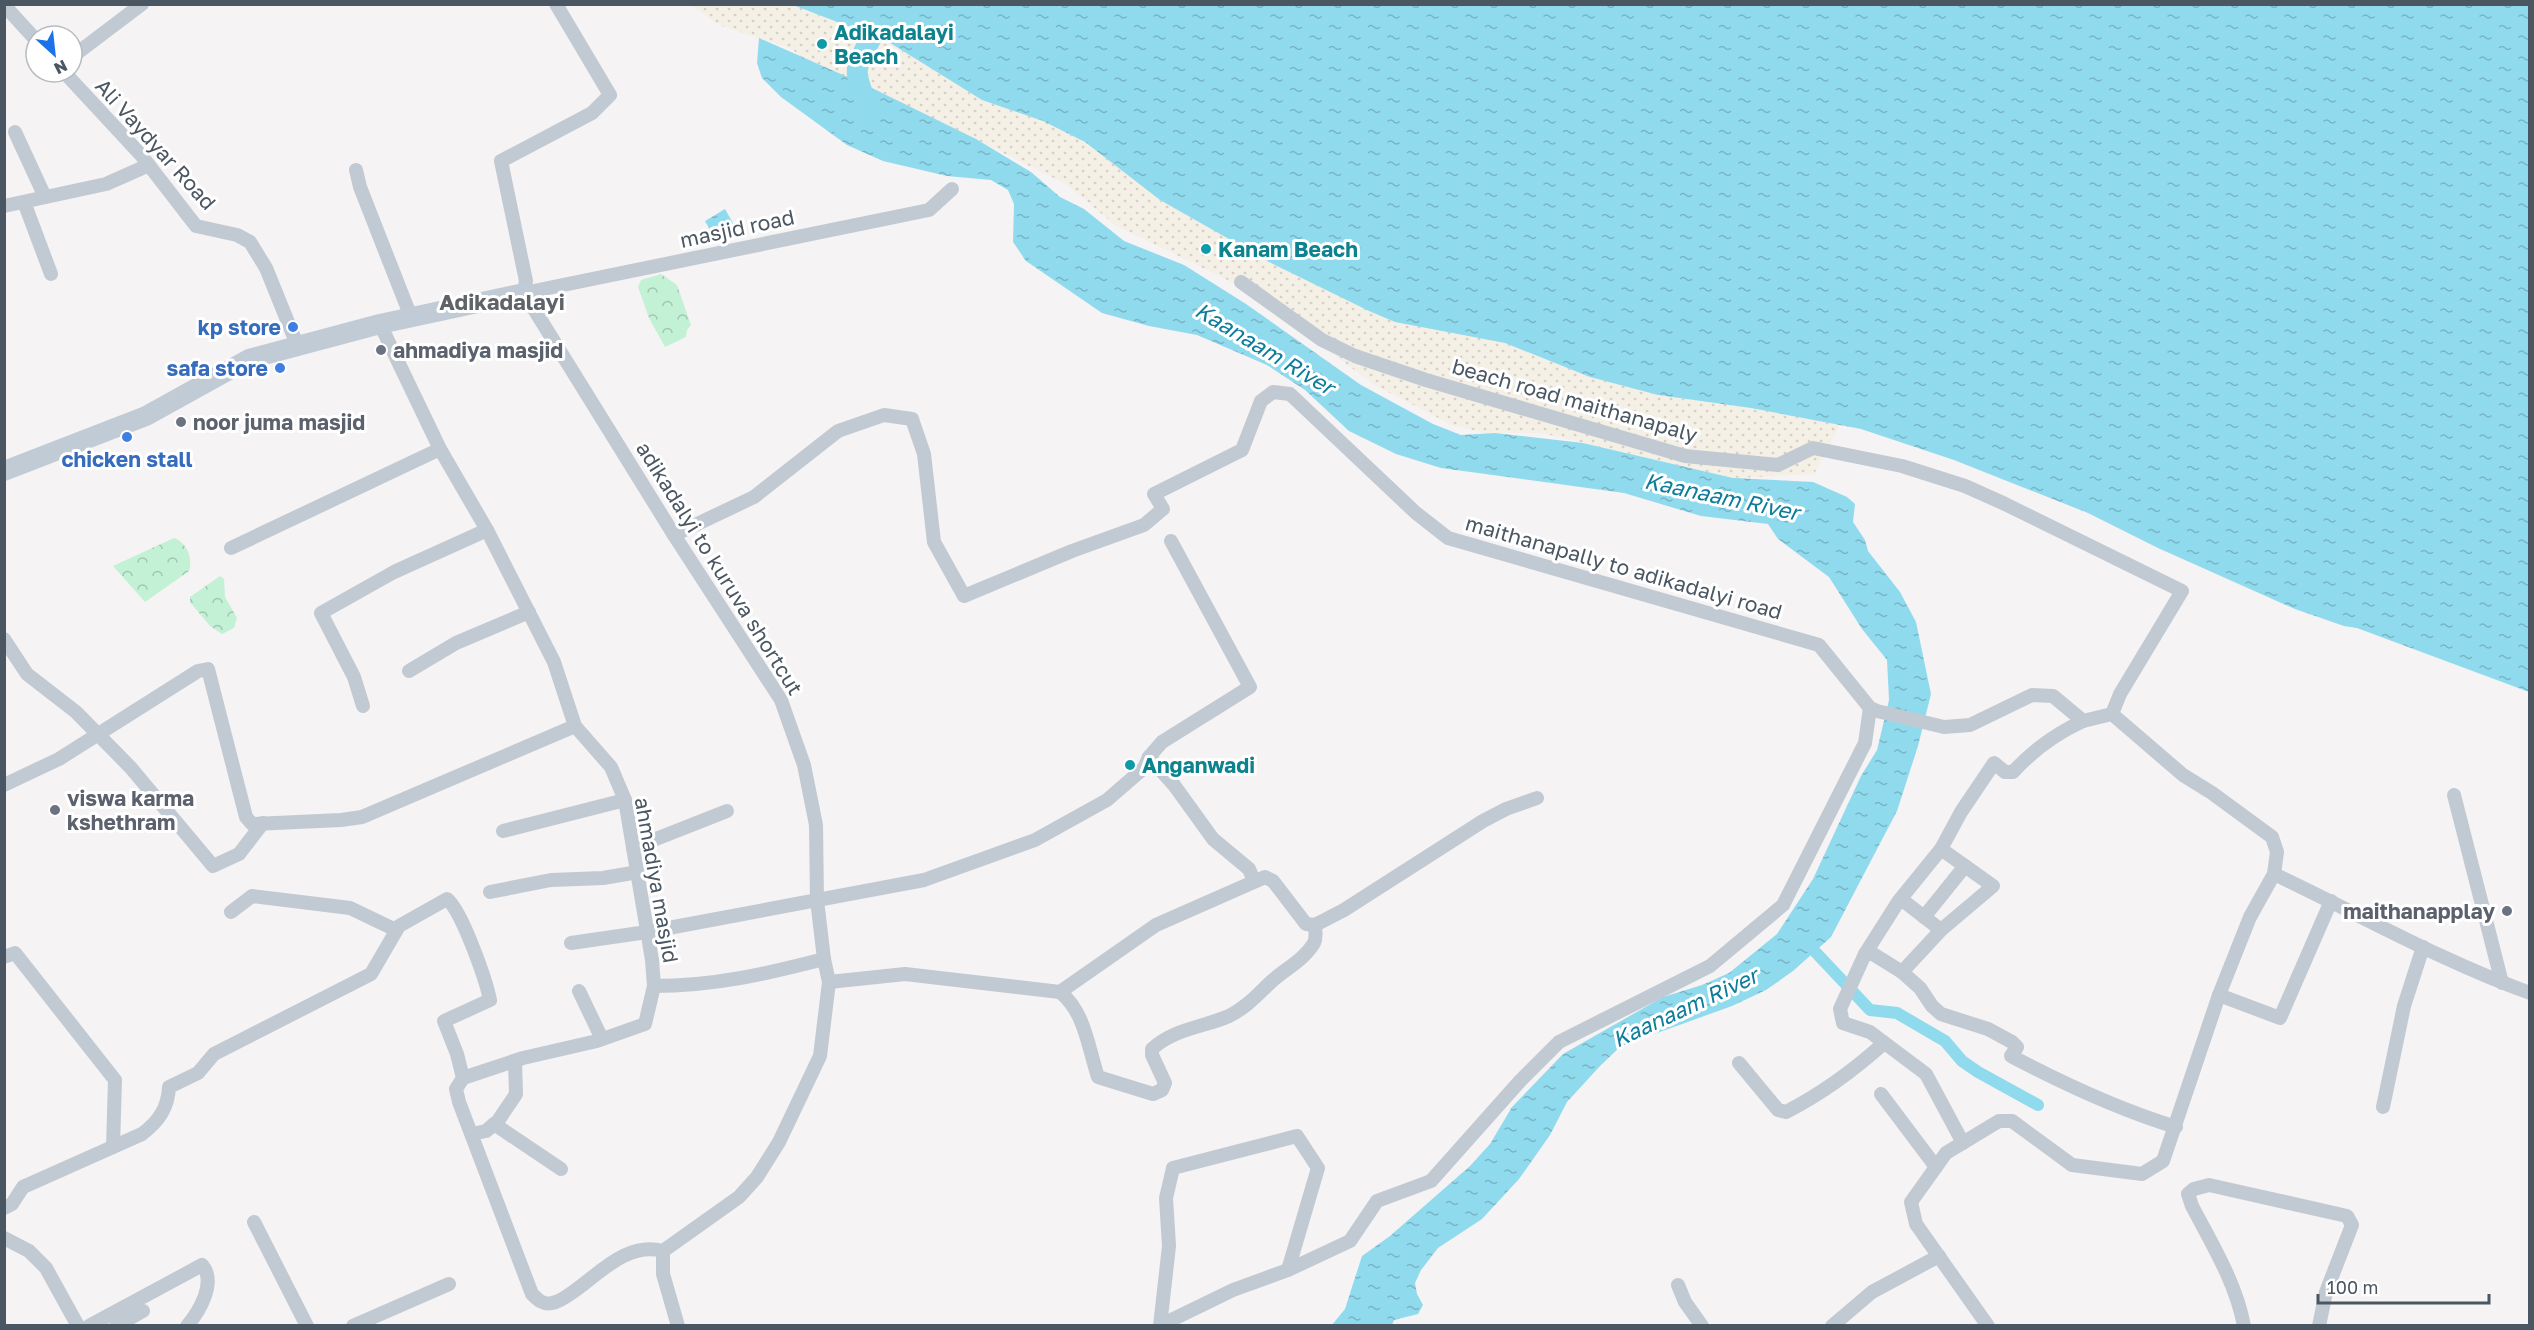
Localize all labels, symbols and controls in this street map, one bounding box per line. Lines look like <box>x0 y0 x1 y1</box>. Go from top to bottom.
place label: Adikadalayi Beach <box>834 19 954 69</box>
north arrow <box>24 24 84 84</box>
marker: Adikadalayi Beach <box>815 37 829 51</box>
text: N <box>51 56 71 79</box>
street label: Ali Vaydyar Road <box>90 73 222 215</box>
street label: masjid road <box>677 203 797 253</box>
place label: Kanam Beach <box>1218 236 1358 262</box>
marker: Kanam Beach <box>1199 242 1213 256</box>
district label: Adikadalayi <box>439 288 565 315</box>
water label: Kaanaam River <box>1191 296 1342 402</box>
place label: kp store <box>198 314 281 340</box>
marker: kp store <box>286 320 300 334</box>
place label: ahmadiya masjid <box>393 337 563 363</box>
marker: ahmadiya masjid <box>374 343 388 357</box>
street label: beach road maithanapaly <box>1449 352 1701 448</box>
place label: safa store <box>166 355 268 381</box>
marker: safa store <box>273 361 287 375</box>
place label: noor juma masjid <box>193 409 365 435</box>
marker: noor juma masjid <box>174 415 188 429</box>
marker: chicken stall <box>120 430 134 444</box>
street label: adikadalyi to kuruva shortcut <box>631 437 809 699</box>
place label: chicken stall <box>61 446 193 472</box>
water label: Kaanaam River <box>1642 466 1805 526</box>
street label: maithanapally to adikadalyi road <box>1463 509 1785 625</box>
place label: Anganwadi <box>1142 752 1255 778</box>
marker: Anganwadi <box>1123 758 1137 772</box>
place label: viswa karma kshethram <box>67 785 194 835</box>
street label: ahmadiya masjid <box>630 795 684 965</box>
marker: viswa karma kshethram <box>48 803 62 817</box>
place label: maithanapplay <box>2343 898 2495 924</box>
marker: maithanapplay <box>2500 904 2514 918</box>
water label: Kaanaam River <box>1608 960 1765 1052</box>
scale bar <box>2318 1267 2489 1305</box>
text: 100 m <box>2327 1276 2378 1298</box>

